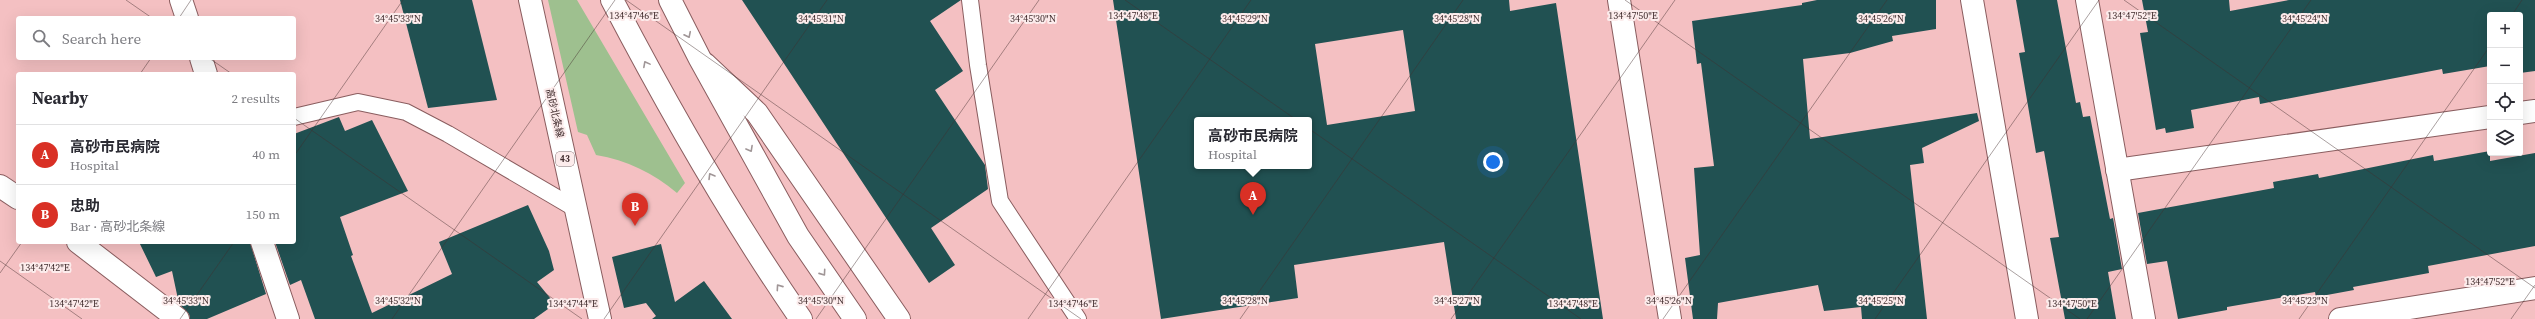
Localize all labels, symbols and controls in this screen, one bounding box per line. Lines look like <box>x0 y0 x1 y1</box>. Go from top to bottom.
text: 134°47'46"E <box>609 9 659 22</box>
text: 134°47'48"E <box>1108 9 1158 22</box>
text: 134°47'50"E <box>1608 9 1658 22</box>
text: 134°47'52"E <box>2107 9 2157 22</box>
text: 34°45'33"N <box>375 12 421 25</box>
text: 34°45'31"N <box>798 12 844 25</box>
text: 34°45'30"N <box>1010 12 1056 25</box>
text: 34°45'29"N <box>1222 12 1268 25</box>
text: 34°45'28"N <box>1434 12 1480 25</box>
text: 34°45'26"N <box>1858 12 1904 25</box>
text: 34°45'24"N <box>2282 12 2328 25</box>
map controls <box>2487 12 2523 156</box>
button: + <box>2487 12 2523 48</box>
search box <box>16 16 296 60</box>
icon: search <box>30 27 52 49</box>
text: Search here <box>62 28 141 49</box>
one-way arrow <box>683 31 691 38</box>
button: − <box>2487 48 2523 84</box>
one-way arrow <box>643 61 650 68</box>
button: locate <box>2487 84 2523 120</box>
text: Nearby <box>32 86 88 110</box>
street label: 高砂北条線 <box>543 87 567 139</box>
text: 2 results <box>232 90 280 107</box>
popup <box>1194 117 1312 169</box>
button: layers <box>2487 120 2523 156</box>
text: 高砂市民病院 <box>1208 125 1298 146</box>
text: 高砂市民病院 <box>70 136 160 157</box>
one-way arrow <box>745 145 752 152</box>
text: A <box>41 146 49 163</box>
text: 40 m <box>252 146 280 163</box>
text: Hospital <box>1208 146 1257 163</box>
road number: 43 <box>556 152 574 166</box>
your location <box>1483 152 1503 172</box>
text: Hospital <box>70 157 119 174</box>
one-way arrow <box>709 173 716 180</box>
pin: A <box>1240 182 1266 215</box>
pin: B <box>622 193 648 226</box>
text: 忠助 <box>70 195 100 216</box>
text: B <box>41 206 49 223</box>
text: 150 m <box>246 206 280 223</box>
text: Bar · 高砂北条線 <box>70 218 165 235</box>
text: 134°47'42"E <box>20 261 70 274</box>
one-way arrow <box>818 269 826 276</box>
text: 134°47'52"E <box>2465 275 2515 288</box>
one-way arrow <box>776 284 784 291</box>
text: 34°45'33"N <box>163 294 209 307</box>
text: 34°45'32"N <box>375 294 421 307</box>
text: 34°45'30"N <box>798 294 844 307</box>
text: 34°45'28"N <box>1222 294 1268 307</box>
text: 34°45'27"N <box>1434 294 1480 307</box>
text: 34°45'26"N <box>1646 294 1692 307</box>
text: 34°45'25"N <box>1858 294 1904 307</box>
text: 34°45'23"N <box>2282 294 2328 307</box>
text: 134°47'42"E <box>49 297 99 310</box>
text: 134°47'44"E <box>548 297 598 310</box>
text: 134°47'46"E <box>1048 297 1098 310</box>
text: 134°47'48"E <box>1548 297 1598 310</box>
text: 134°47'50"E <box>2047 297 2097 310</box>

